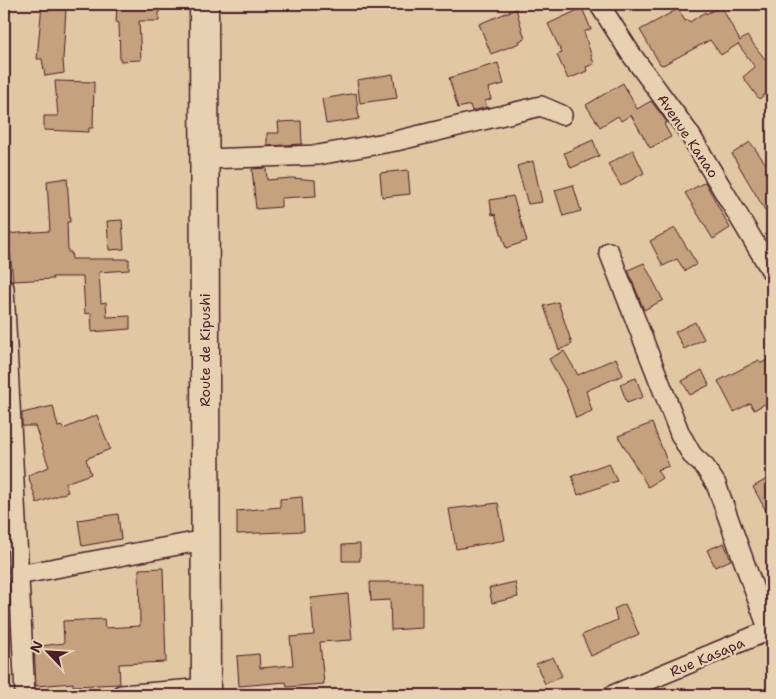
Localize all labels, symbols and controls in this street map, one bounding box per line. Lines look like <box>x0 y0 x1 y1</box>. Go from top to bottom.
street label: Avenue Kanao <box>653 91 723 181</box>
street label: Route de Kipushi <box>196 293 214 407</box>
north arrow <box>22 626 72 676</box>
street label: Rue Kasapa <box>667 633 747 681</box>
text: N <box>26 638 47 655</box>

